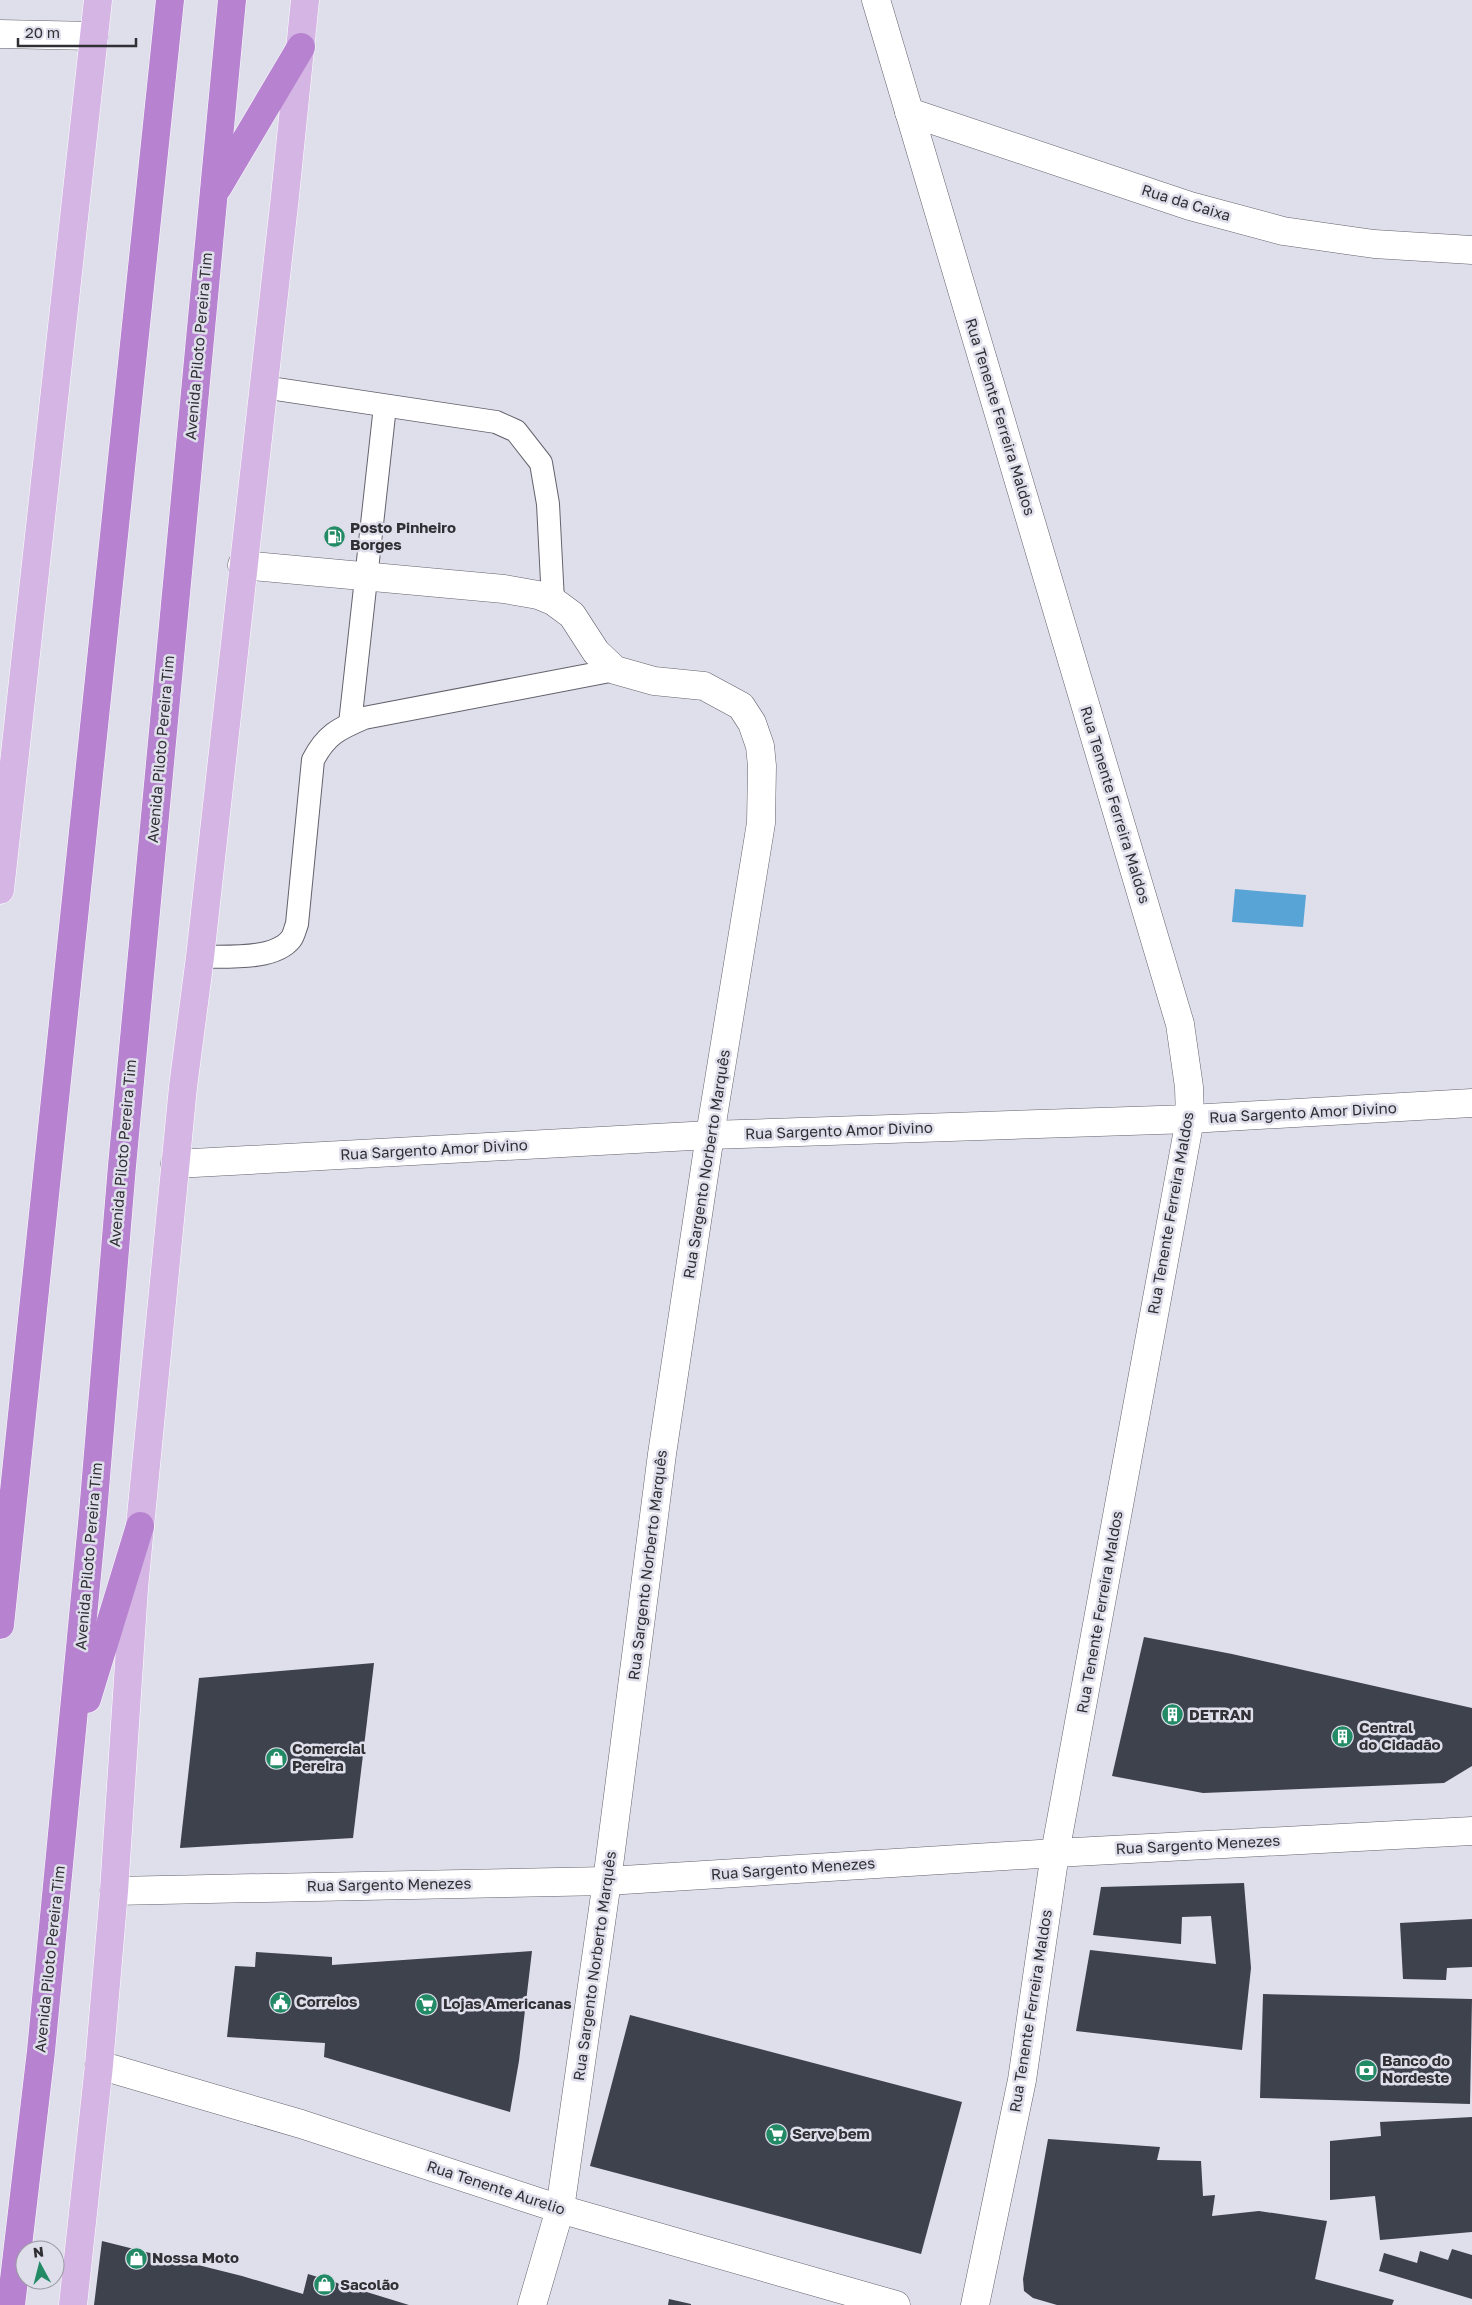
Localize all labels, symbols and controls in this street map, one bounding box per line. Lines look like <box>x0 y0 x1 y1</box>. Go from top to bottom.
scale bar <box>18 15 135 47</box>
text: 20 m <box>25 23 60 41</box>
street label: Rua da Caixa <box>1140 180 1233 224</box>
street label: Avenida Piloto Pereira Tim <box>181 251 215 440</box>
street label: Rua Tenente Ferreira Maldos <box>962 316 1040 517</box>
place label: Posto Pinheiro Borges <box>350 518 456 553</box>
fuel station icon: Posto Pinheiro Borges <box>322 525 346 549</box>
street label: Avenida Piloto Pereira Tim <box>143 654 177 843</box>
street label: Rua Tenente Ferreira Maldos <box>1077 704 1155 905</box>
street label: Rua Sargento Norberto Marquês <box>679 1048 733 1280</box>
street label: Avenida Piloto Pereira Tim <box>105 1058 139 1247</box>
street label: Rua Sargento Amor Divino <box>1209 1098 1397 1126</box>
street label: Rua Tenente Ferreira Maldos <box>1143 1110 1197 1315</box>
street label: Rua Sargento Amor Divino <box>745 1118 933 1142</box>
street label: Rua Sargento Amor Divino <box>340 1135 528 1163</box>
street label: Rua Sargento Norberto Marquês <box>624 1449 670 1681</box>
street label: Avenida Piloto Pereira Tim <box>71 1461 105 1650</box>
street label: Rua Tenente Ferreira Maldos <box>1072 1509 1126 1714</box>
building icon: DETRAN <box>1161 1703 1185 1727</box>
place label: DETRAN <box>1189 1705 1252 1723</box>
place label: Central do Cidadão <box>1359 1718 1441 1753</box>
building icon: Central do Cidadão <box>1331 1725 1355 1749</box>
place label: Comercial Pereira <box>292 1739 366 1774</box>
shop icon: Comercial Pereira <box>264 1746 288 1770</box>
street label: Rua Sargento Menezes <box>1115 1831 1281 1857</box>
street label: Rua Sargento Norberto Marquês <box>569 1850 619 2082</box>
street label: Rua Sargento Menezes <box>710 1853 876 1883</box>
street label: Avenida Piloto Pereira Tim <box>30 1864 68 2053</box>
street label: Rua Sargento Menezes <box>307 1874 471 1894</box>
street label: Rua Tenente Ferreira Maldos <box>1005 1908 1055 2114</box>
public building icon: Correios <box>268 1990 292 2014</box>
place label: Correios <box>296 1992 358 2010</box>
supermarket icon: Lojas Americanas <box>415 1992 439 2016</box>
place label: Lojas Americanas <box>443 1994 572 2012</box>
place label: Banco do Nordeste <box>1382 2051 1450 2086</box>
bank icon: Banco do Nordeste <box>1354 2058 1378 2082</box>
supermarket icon: Serve bem <box>764 2122 788 2146</box>
place label: Serve bem <box>792 2124 870 2142</box>
street label: Rua Tenente Aurelio <box>425 2156 568 2218</box>
north arrow <box>15 2240 65 2290</box>
text: N <box>32 2243 45 2261</box>
shop icon: Nossa Moto <box>124 2246 148 2270</box>
place label: Nossa Moto <box>152 2248 239 2266</box>
shop icon: Sacolão <box>312 2273 336 2297</box>
place label: Sacolão <box>340 2275 399 2293</box>

